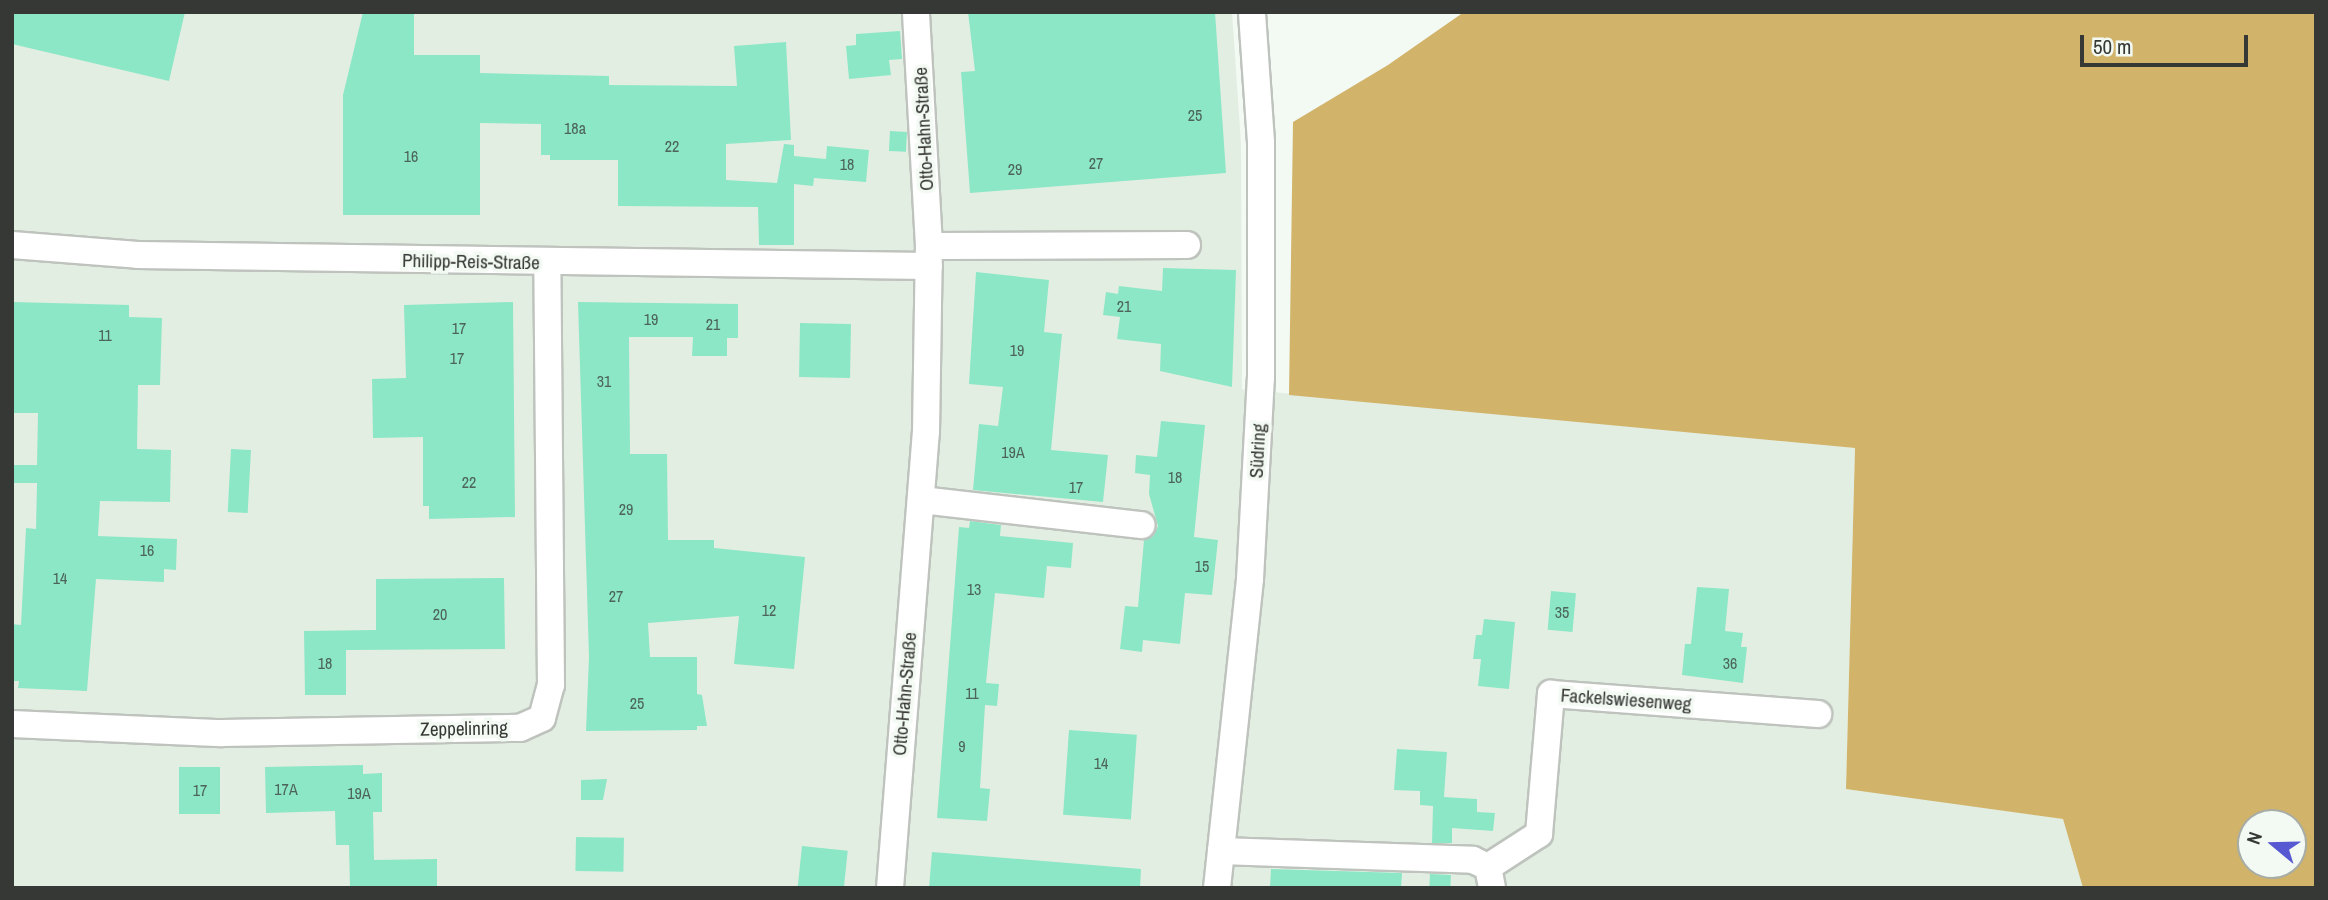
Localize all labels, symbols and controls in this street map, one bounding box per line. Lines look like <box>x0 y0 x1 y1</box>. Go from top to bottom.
scale bar <box>2083 21 2251 65</box>
text: 50 m <box>2093 32 2131 61</box>
street label: Otto-Hahn-Straße <box>909 67 939 191</box>
house number: 25 <box>1188 105 1202 125</box>
house number: 18a <box>564 118 586 138</box>
house number: 22 <box>665 136 679 156</box>
house number: 16 <box>404 146 418 166</box>
house number: 27 <box>1089 153 1103 173</box>
house number: 18 <box>840 154 854 174</box>
house number: 29 <box>1008 159 1022 179</box>
street label: Philipp-Reis-Straße <box>402 249 540 275</box>
house number: 21 <box>1117 296 1131 316</box>
house number: 19 <box>644 309 658 329</box>
house number: 21 <box>706 314 720 334</box>
house number: 17 <box>452 318 466 338</box>
house number: 11 <box>98 325 112 345</box>
house number: 19 <box>1010 340 1024 360</box>
house number: 17 <box>450 348 464 368</box>
house number: 31 <box>597 371 611 391</box>
street label: Südring <box>1245 423 1271 479</box>
house number: 19A <box>1001 442 1025 462</box>
house number: 18 <box>1168 467 1182 487</box>
house number: 22 <box>462 472 476 492</box>
house number: 17 <box>1069 477 1083 497</box>
house number: 29 <box>619 499 633 519</box>
house number: 16 <box>140 540 154 560</box>
house number: 15 <box>1195 556 1209 576</box>
house number: 14 <box>53 568 67 588</box>
house number: 13 <box>967 579 981 599</box>
house number: 27 <box>609 586 623 606</box>
house number: 12 <box>762 600 776 620</box>
house number: 35 <box>1555 602 1569 622</box>
house number: 20 <box>433 604 447 624</box>
street label: Otto-Hahn-Straße <box>888 631 922 757</box>
house number: 18 <box>318 653 332 673</box>
house number: 36 <box>1723 653 1737 673</box>
house number: 11 <box>965 683 979 703</box>
street label: Fackelswiesenweg <box>1560 684 1692 716</box>
house number: 25 <box>630 693 644 713</box>
street label: Zeppelinring <box>420 717 508 741</box>
house number: 9 <box>958 736 966 756</box>
house number: 14 <box>1094 753 1108 773</box>
house number: 17A <box>274 779 298 799</box>
house number: 17 <box>193 780 207 800</box>
house number: 19A <box>347 783 371 803</box>
north arrow <box>2237 809 2307 879</box>
text: N <box>2240 828 2268 847</box>

